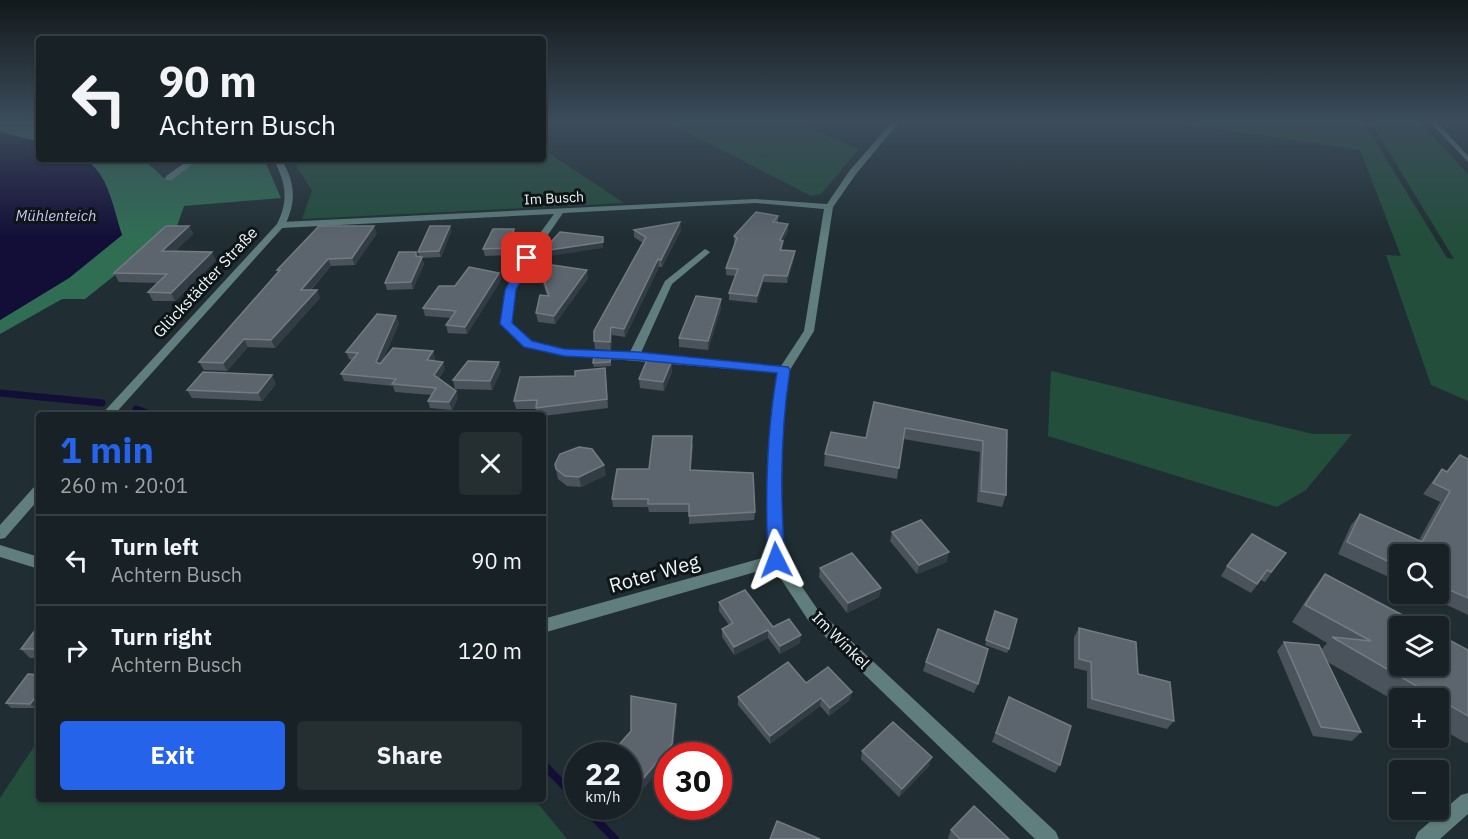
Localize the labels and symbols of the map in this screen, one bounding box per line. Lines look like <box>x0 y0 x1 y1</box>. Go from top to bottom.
street label: Im Busch <box>524 187 584 209</box>
water label: Mühlenteich <box>16 206 96 225</box>
street label: Glückstädter Straße <box>148 222 262 342</box>
pin <box>501 232 552 283</box>
position arrow <box>744 528 808 592</box>
street label: Roter Weg <box>606 547 703 599</box>
street label: Im Winkel <box>808 607 874 673</box>
speed limit sign: 30 <box>654 742 732 820</box>

